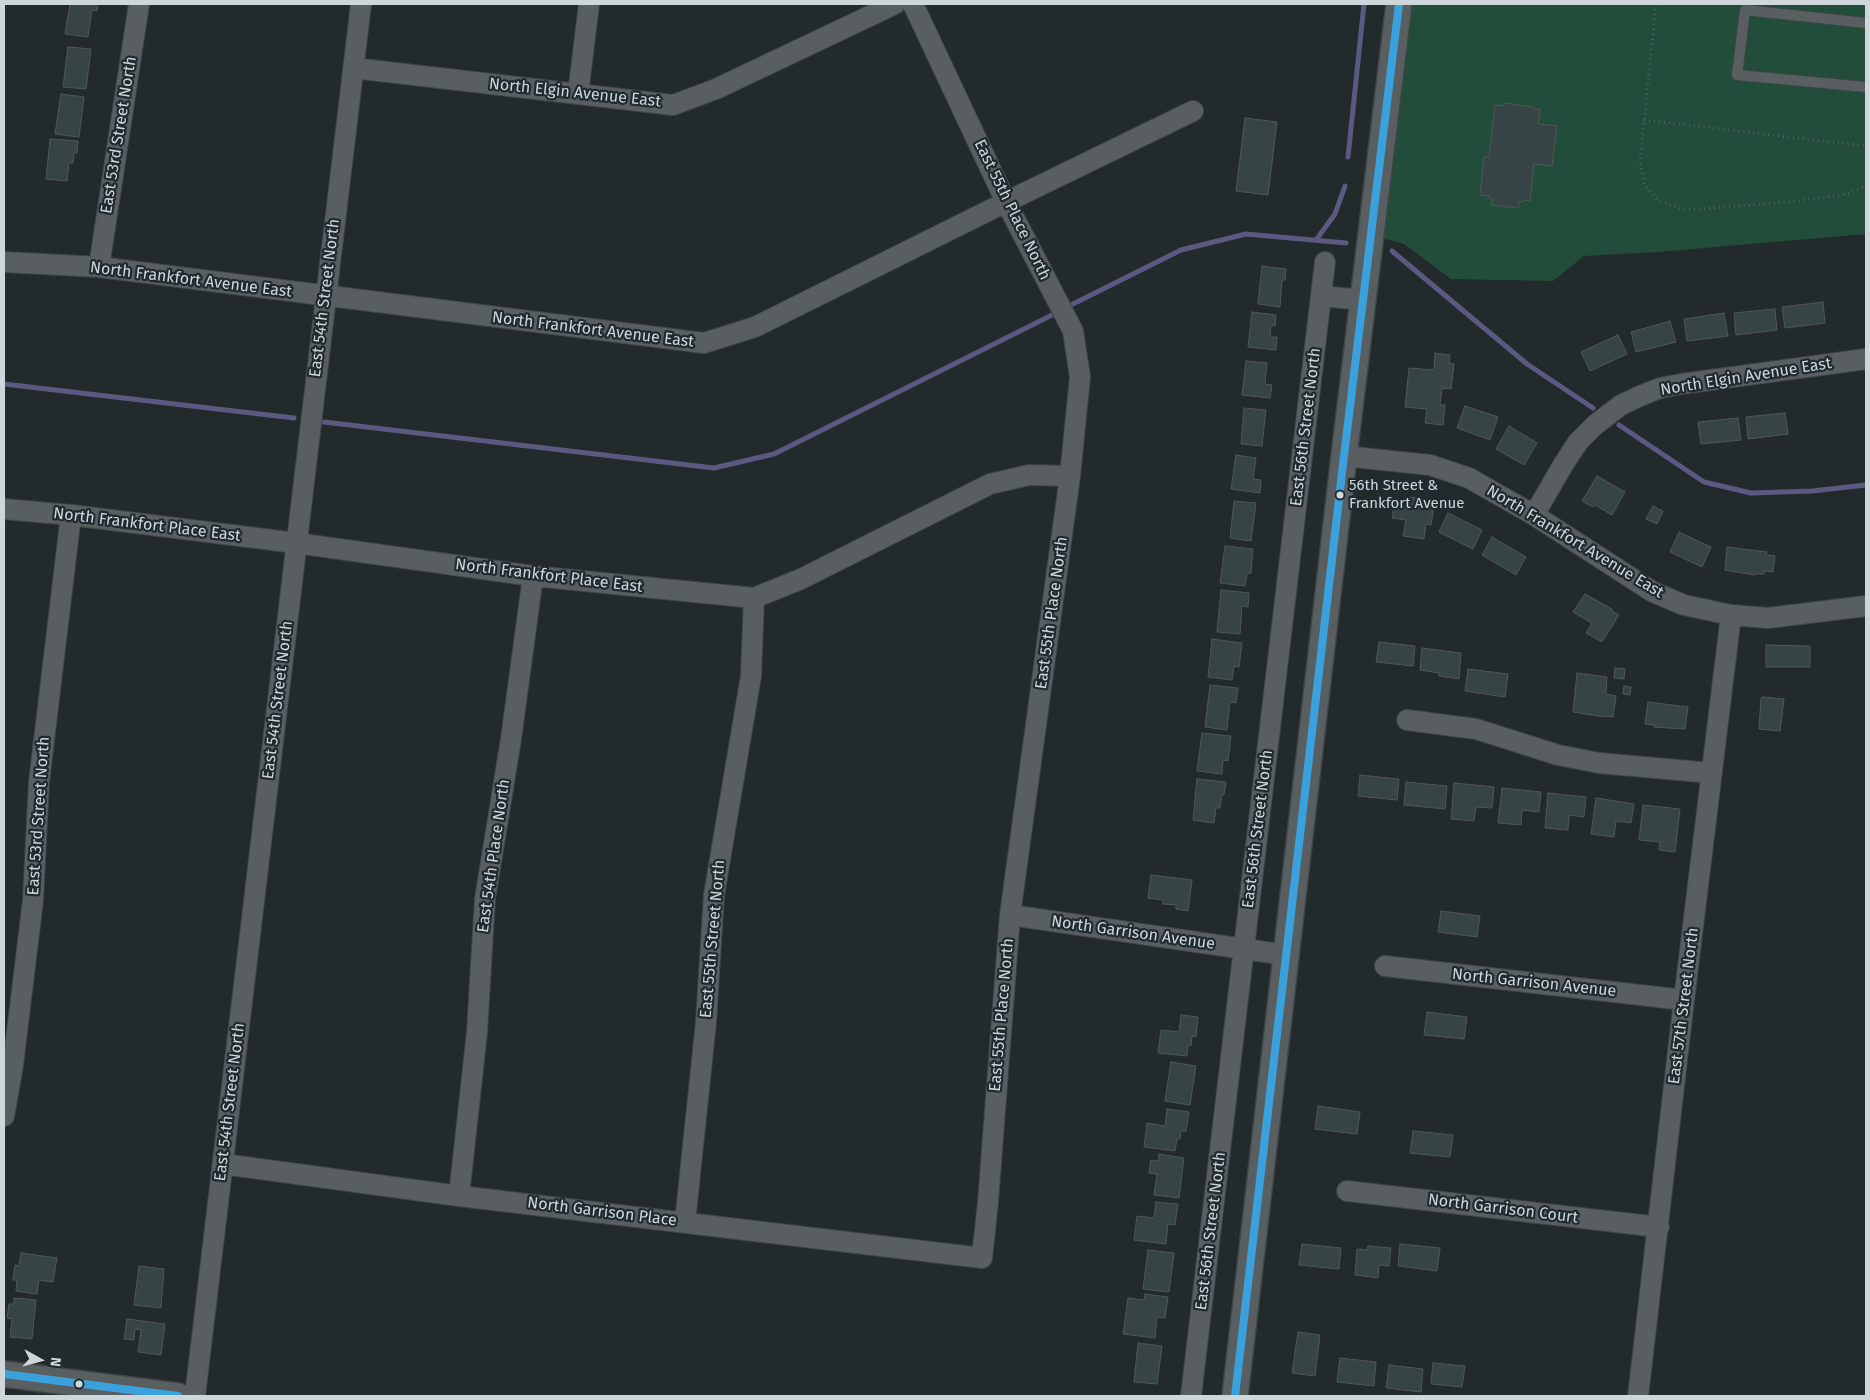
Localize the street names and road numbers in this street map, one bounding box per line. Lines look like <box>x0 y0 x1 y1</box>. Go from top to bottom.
street label: East 53rd Street North <box>97 55 141 215</box>
street label: North Elgin Avenue East <box>488 74 662 112</box>
street label: East 55th Place North <box>970 137 1054 283</box>
street label: East 54th Street North <box>306 218 344 378</box>
street label: North Frankfort Avenue East <box>89 258 293 302</box>
street label: North Frankfort Avenue East <box>491 308 695 352</box>
street label: East 56th Street North <box>1287 347 1325 507</box>
street label: North Elgin Avenue East <box>1659 354 1833 400</box>
street label: North Frankfort Avenue East <box>1483 481 1667 603</box>
street label: North Frankfort Place East <box>52 504 242 546</box>
street label: East 55th Place North <box>1032 535 1072 691</box>
street label: North Frankfort Place East <box>454 555 644 597</box>
street label: East 54th Street North <box>259 620 297 780</box>
street label: East 53rd Street North <box>24 736 54 896</box>
street label: East 56th Street North <box>1239 749 1277 909</box>
street label: East 54th Place North <box>474 778 514 934</box>
street label: East 55th Street North <box>697 859 729 1019</box>
street label: North Garrison Avenue <box>1050 912 1216 954</box>
street label: East 57th Street North <box>1665 927 1703 1085</box>
street label: East 55th Place North <box>986 937 1018 1093</box>
street label: North Garrison Avenue <box>1451 965 1617 1001</box>
street label: East 54th Street North <box>211 1022 249 1182</box>
street label: East 56th Street North <box>1192 1151 1230 1311</box>
street label: North Garrison Court <box>1427 1190 1579 1228</box>
street label: North Garrison Place <box>526 1193 678 1231</box>

